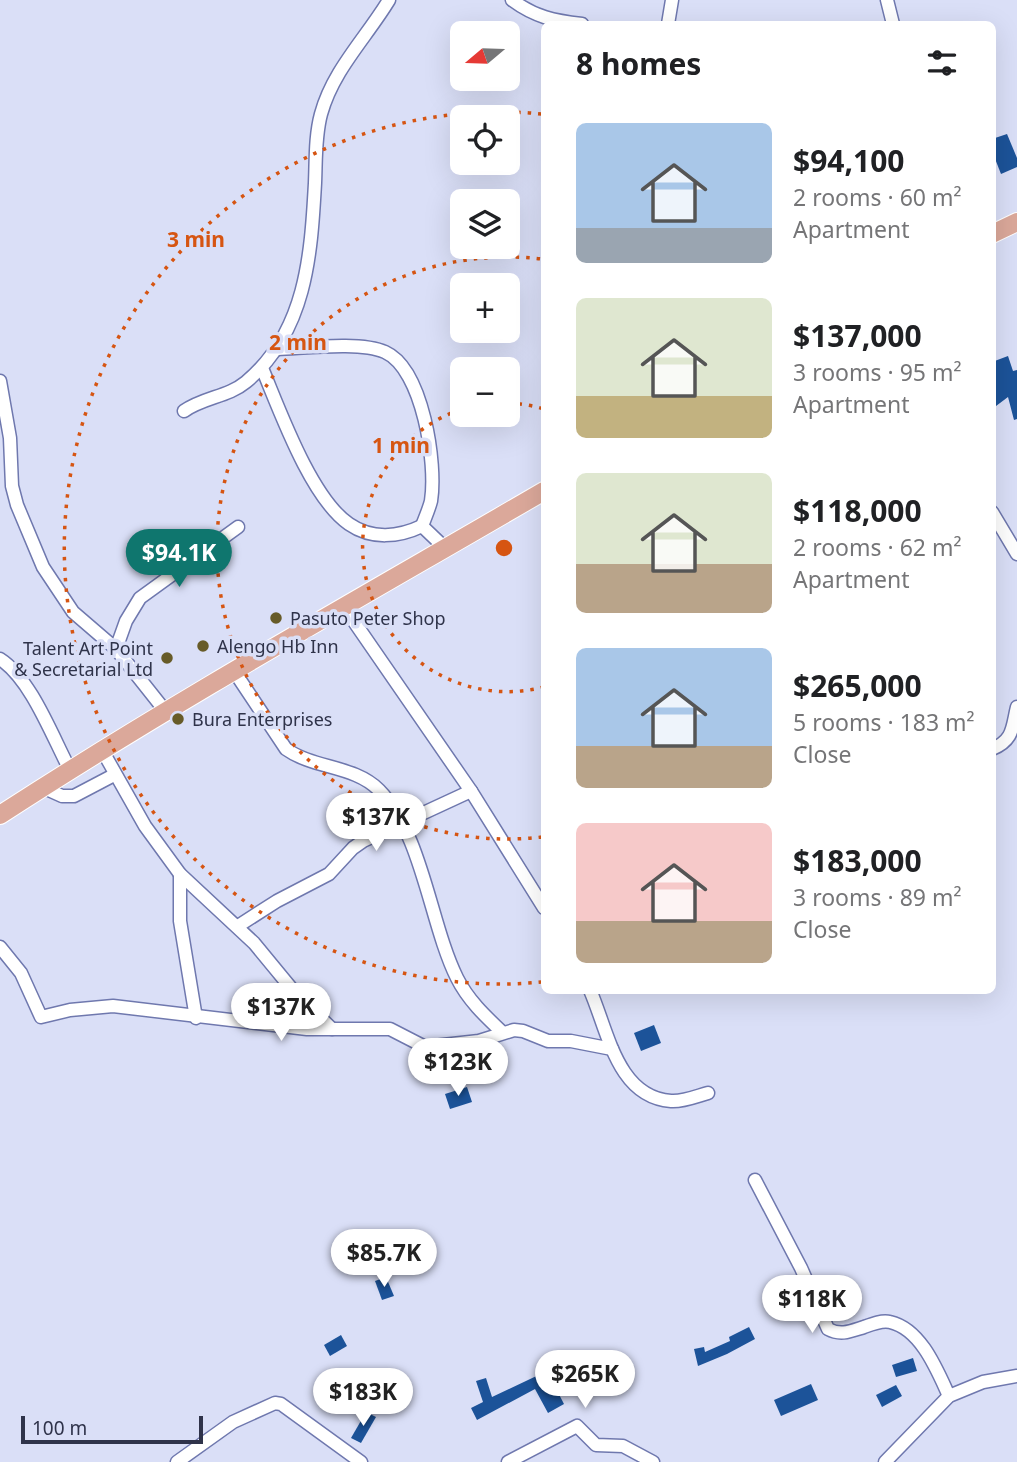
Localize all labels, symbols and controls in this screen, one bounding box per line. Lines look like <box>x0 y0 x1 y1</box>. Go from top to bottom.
north arrow <box>450 21 520 91</box>
map controls <box>450 21 520 427</box>
text: 8 homes <box>576 43 701 84</box>
icon: filters <box>923 44 961 82</box>
button: locate <box>450 105 520 175</box>
text: $94,100 <box>793 140 905 181</box>
icon: home <box>632 151 716 235</box>
text: 2 rooms · 60 m² <box>793 181 962 213</box>
button: layers <box>450 189 520 259</box>
text: Apartment <box>793 213 910 245</box>
text: 3 min <box>167 225 225 253</box>
button: + <box>450 273 520 343</box>
text: $137,000 <box>793 315 922 356</box>
icon: home <box>632 326 716 410</box>
text: 2 min <box>269 328 327 356</box>
text: 3 rooms · 95 m² <box>793 356 962 388</box>
button: − <box>450 357 520 427</box>
text: Apartment <box>793 388 910 420</box>
text: 1 min <box>372 431 430 459</box>
text: $118,000 <box>793 490 922 531</box>
icon: home <box>632 501 716 585</box>
pin: $94.1K <box>122 530 236 589</box>
text: 2 rooms · 62 m² <box>793 531 962 563</box>
text: $94.1K <box>142 536 216 568</box>
centre of rings <box>492 536 516 560</box>
text: Apartment <box>793 563 910 595</box>
place label: Pasuto Peter Shop <box>290 606 446 630</box>
marker: Pasuto Peter Shop <box>268 610 284 626</box>
place label: Alengo Hb Inn <box>217 634 339 658</box>
place label: Talent Art Point & Secretarial Ltd <box>14 636 153 681</box>
marker: Alengo Hb Inn <box>195 638 211 654</box>
marker: Talent Art Point & Secretarial Ltd <box>159 650 175 666</box>
text: $265,000 <box>793 665 922 706</box>
icon: home <box>632 676 716 760</box>
text: 5 rooms · 183 m² <box>793 706 975 738</box>
place label: Bura Enterprises <box>192 707 332 731</box>
marker: Bura Enterprises <box>170 711 186 727</box>
text: Close <box>793 738 851 770</box>
pin: $137K <box>327 794 425 853</box>
text: $137K <box>342 800 410 832</box>
text: $183,000 <box>793 840 922 881</box>
icon: home <box>632 851 716 935</box>
text: 3 rooms · 89 m² <box>793 881 962 913</box>
text: Close <box>793 913 851 945</box>
pin: $137K <box>232 984 330 1043</box>
text: $137K <box>247 990 315 1022</box>
pin: $123K <box>409 1038 507 1098</box>
text: $123K <box>424 1045 492 1077</box>
pin: $85.7K <box>327 1230 441 1289</box>
text: $85.7K <box>347 1236 421 1268</box>
pin: $118K <box>763 1276 861 1335</box>
text: $118K <box>778 1282 846 1314</box>
pin: $265K <box>536 1350 634 1410</box>
text: $265K <box>551 1357 619 1389</box>
pin: $183K <box>314 1368 412 1428</box>
text: $183K <box>329 1375 397 1407</box>
scale bar <box>21 1413 203 1445</box>
text: 100 m <box>32 1415 87 1441</box>

